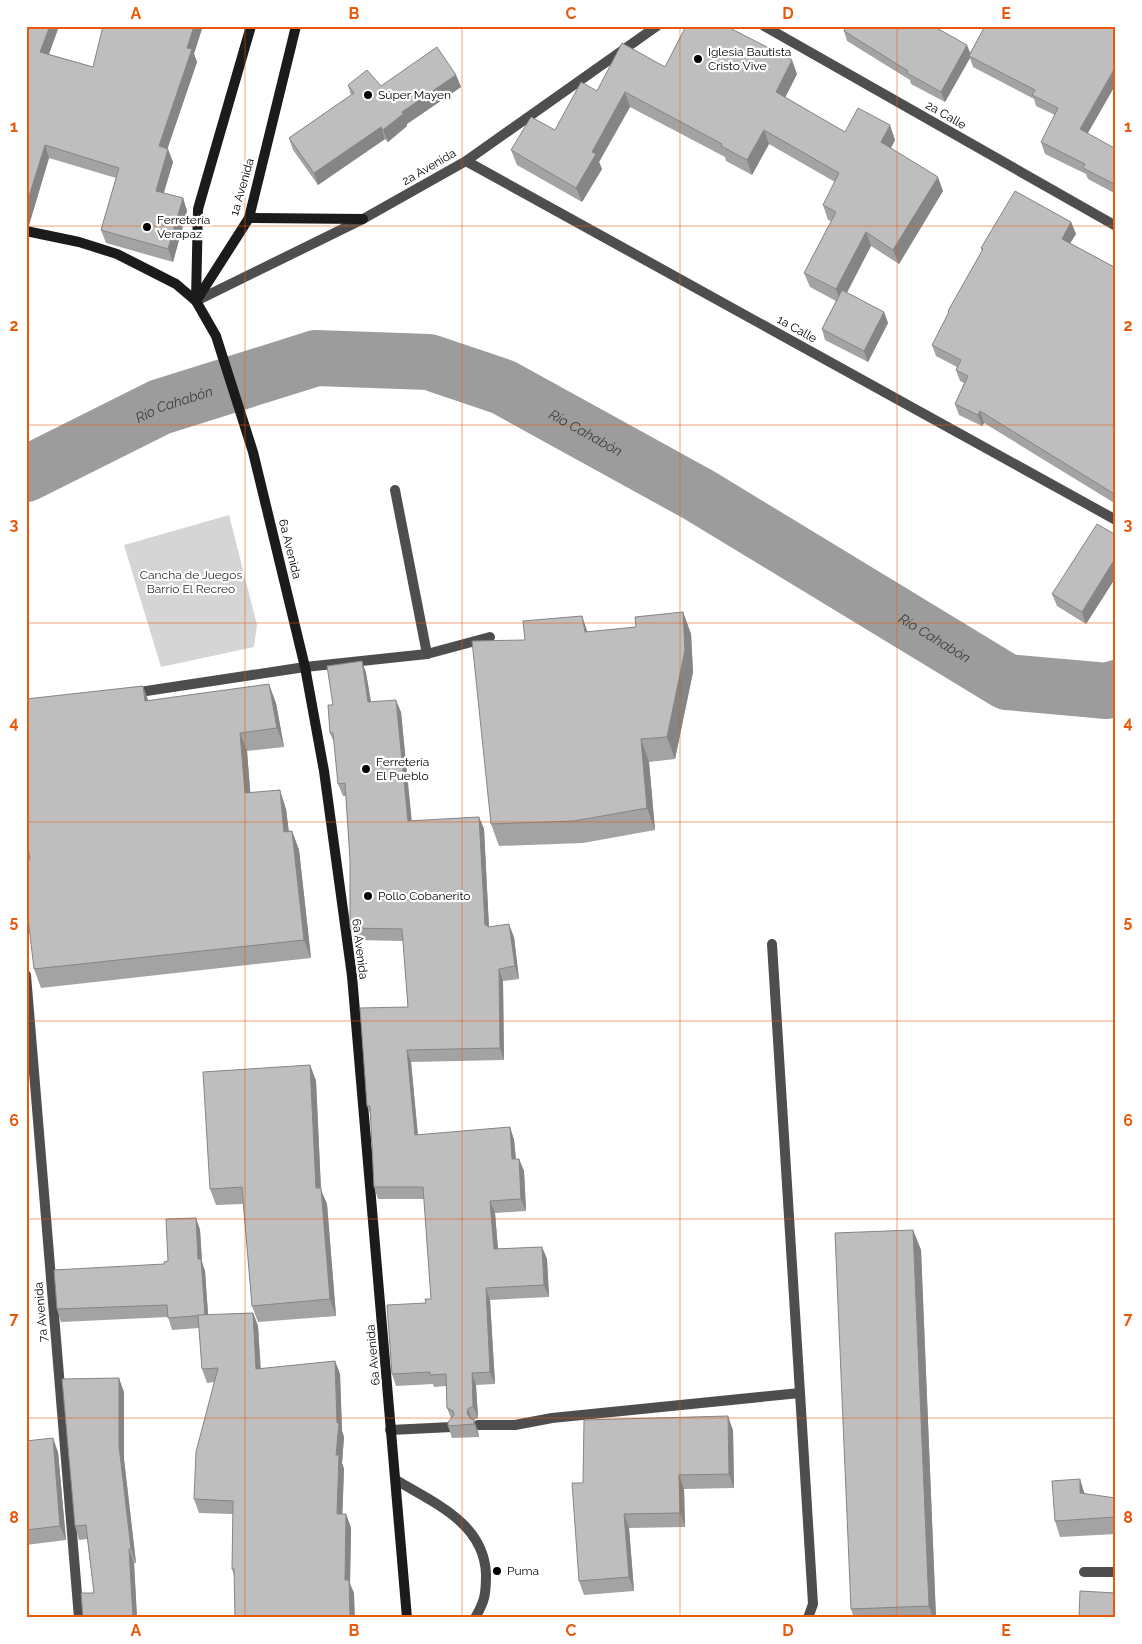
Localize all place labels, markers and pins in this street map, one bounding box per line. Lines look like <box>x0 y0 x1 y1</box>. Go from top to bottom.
place label: Iglesia Bautista Cristo Vive <box>708 45 791 73</box>
marker: Iglesia Bautista Cristo Vive <box>692 53 704 65</box>
place label: Súper Mayen <box>378 88 451 102</box>
marker: Súper Mayen <box>362 89 374 101</box>
place label: Ferretería Verapaz <box>157 213 210 241</box>
marker: Ferretería Verapaz <box>141 221 153 233</box>
place label: Ferretería El Pueblo <box>376 755 429 783</box>
marker: Ferretería El Pueblo <box>360 763 372 775</box>
place label: Pollo Cobanerito <box>378 889 470 903</box>
marker: Pollo Cobanerito <box>362 890 374 902</box>
place label: Puma <box>507 1564 539 1578</box>
marker: Puma <box>491 1565 503 1577</box>

